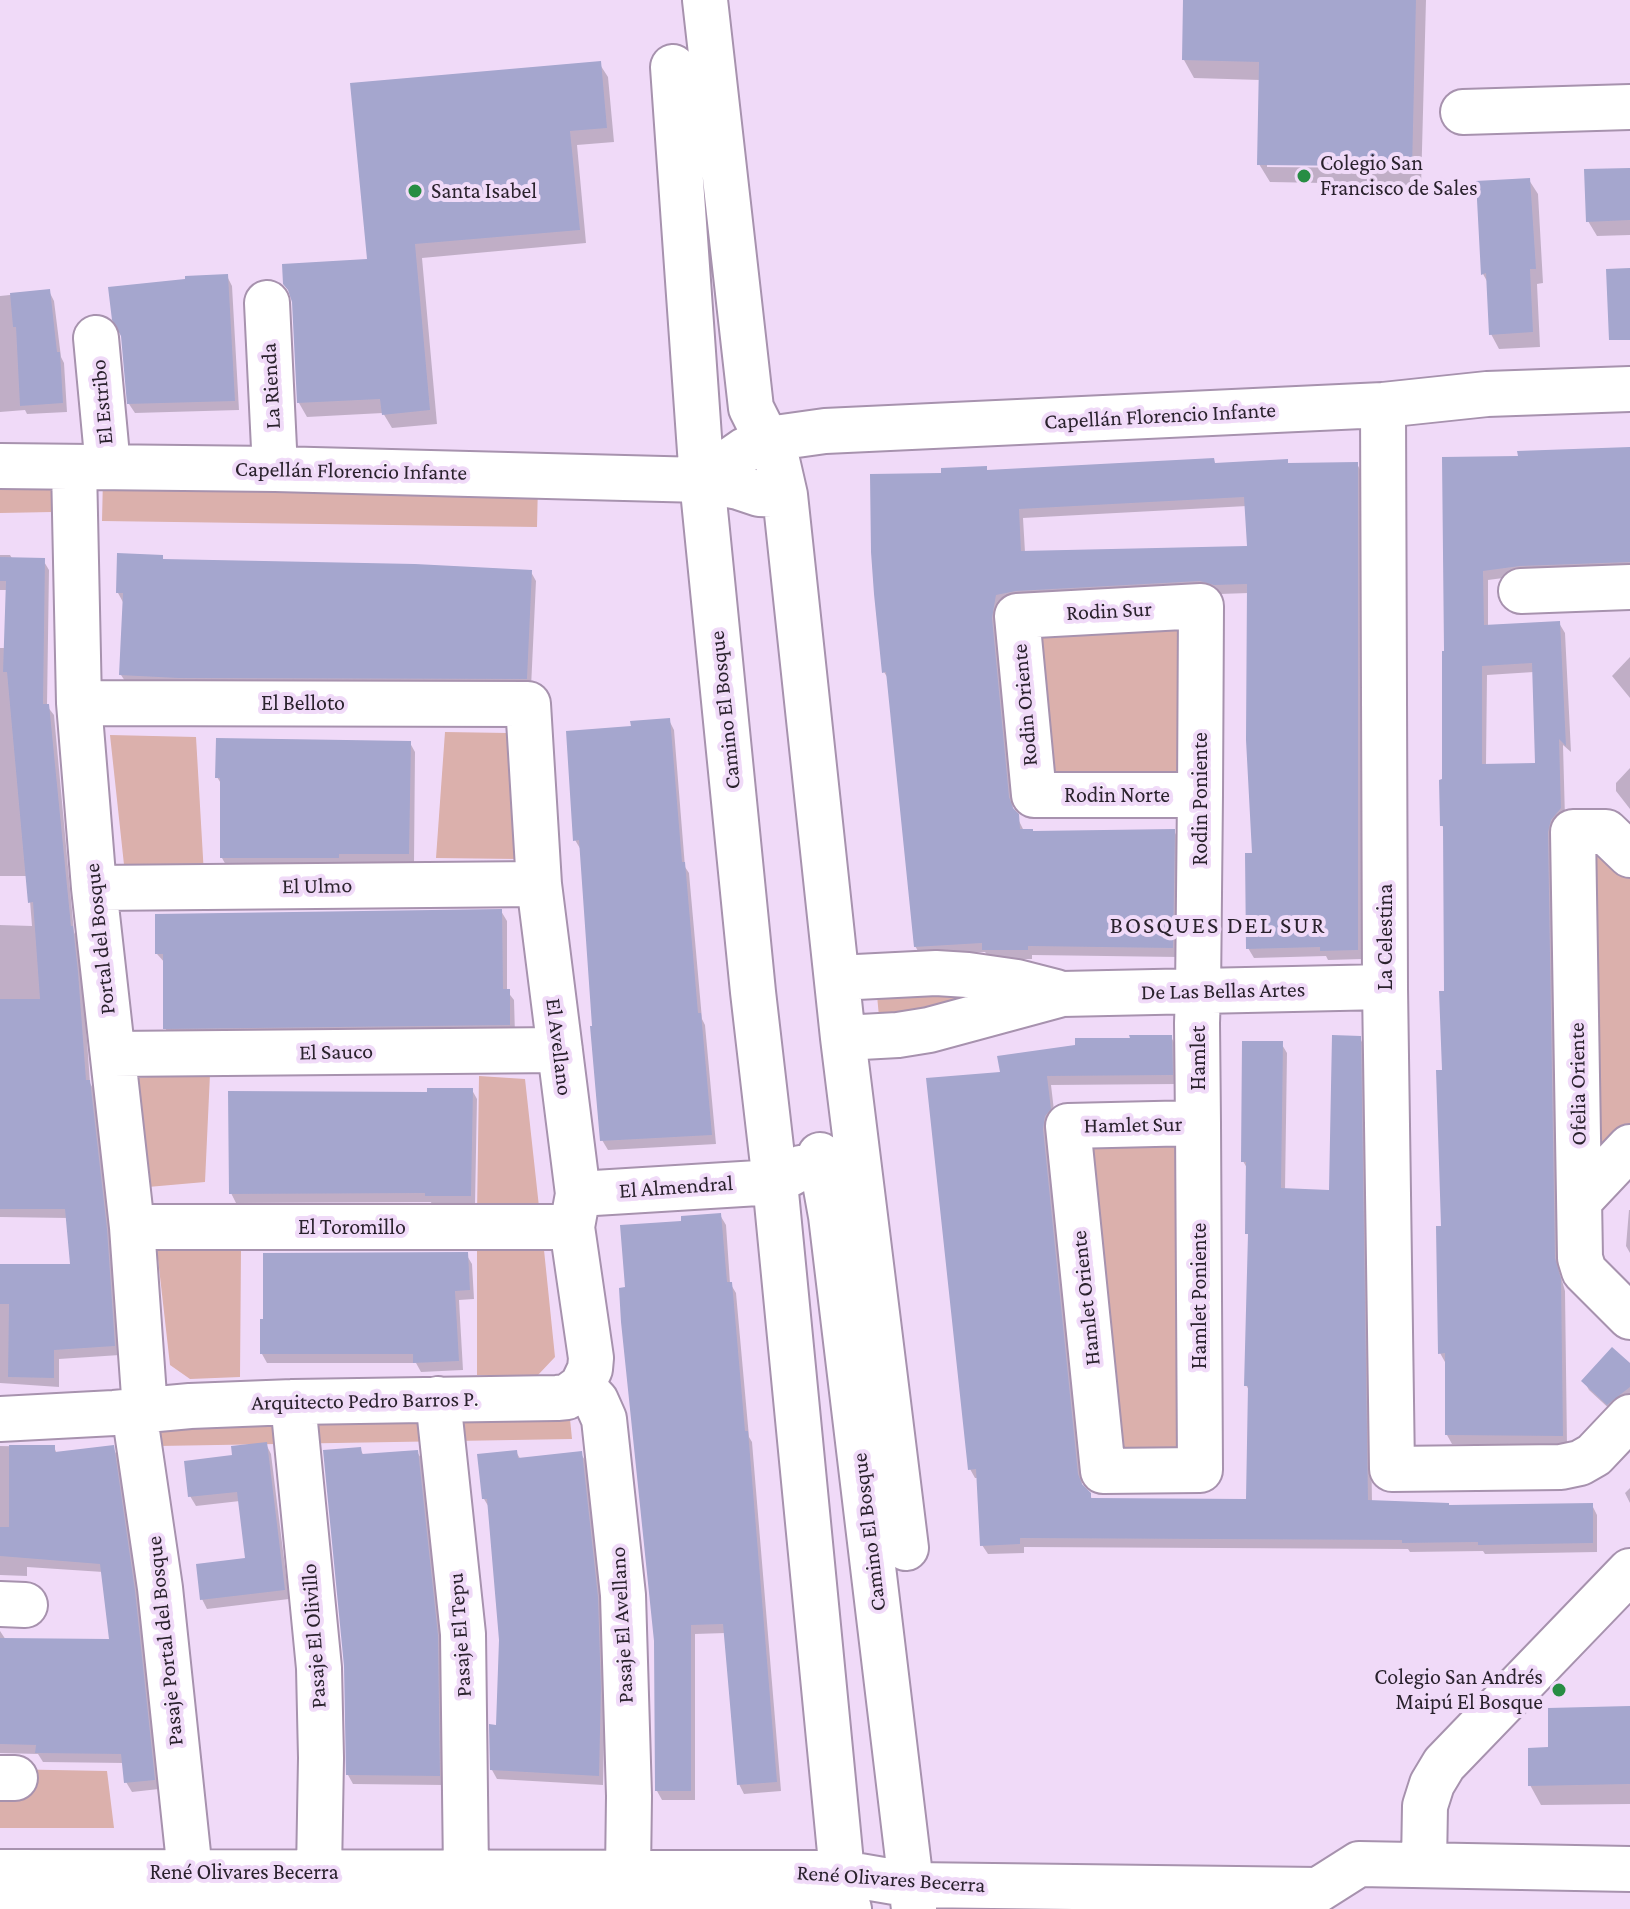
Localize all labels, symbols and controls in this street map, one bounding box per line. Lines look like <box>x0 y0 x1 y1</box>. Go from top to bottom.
place label: Colegio San Francisco de Sales <box>1320 150 1478 202</box>
marker: Colegio San Francisco de Sales <box>1295 167 1313 185</box>
place label: Santa Isabel <box>431 178 537 204</box>
marker: Santa Isabel <box>406 182 424 200</box>
street label: La Rienda <box>256 342 286 430</box>
street label: El Estribo <box>85 358 119 446</box>
street label: Capellán Florencio Infante <box>1043 397 1277 435</box>
street label: Capellán Florencio Infante <box>235 456 467 486</box>
street label: Rodin Sur <box>1065 596 1153 626</box>
street label: Camino El Bosque <box>704 629 746 791</box>
street label: Rodin Oriente <box>1007 643 1043 767</box>
street label: El Belloto <box>261 690 345 716</box>
street label: Rodin Poniente <box>1187 732 1213 866</box>
street label: Rodin Norte <box>1064 782 1170 808</box>
street label: Portal del Bosque <box>79 862 121 1016</box>
street label: El Ulmo <box>282 872 352 900</box>
street label: La Celestina <box>1372 884 1398 990</box>
district label: BOSQUES DEL SUR <box>1110 912 1326 940</box>
street label: De Las Bellas Artes <box>1141 976 1305 1006</box>
street label: El Avellano <box>540 997 578 1097</box>
street label: Ofelia Oriente <box>1564 1022 1592 1146</box>
street label: Hamlet <box>1185 1025 1211 1091</box>
street label: El Sauco <box>299 1038 373 1066</box>
street label: Hamlet Sur <box>1083 1111 1183 1139</box>
street label: El Almendral <box>618 1170 734 1204</box>
street label: El Toromillo <box>298 1214 406 1240</box>
street label: Hamlet Poniente <box>1186 1223 1212 1369</box>
street label: Hamlet Oriente <box>1066 1229 1106 1367</box>
street label: Arquitecto Pedro Barros P. <box>251 1386 479 1416</box>
street label: Camino El Bosque <box>846 1451 892 1613</box>
street label: Pasaje Portal del Bosque <box>141 1535 189 1747</box>
street label: Pasaje El Avellano <box>605 1546 639 1704</box>
street label: Pasaje El Olivillo <box>296 1563 332 1709</box>
street label: Pasaje El Tepu <box>442 1572 478 1698</box>
place label: Colegio San Andrés Maipú El Bosque <box>1374 1664 1543 1716</box>
marker: Colegio San Andrés Maipú El Bosque <box>1550 1681 1568 1699</box>
street label: René Olivares Becerra <box>149 1859 339 1885</box>
street label: René Olivares Becerra <box>796 1859 986 1899</box>

